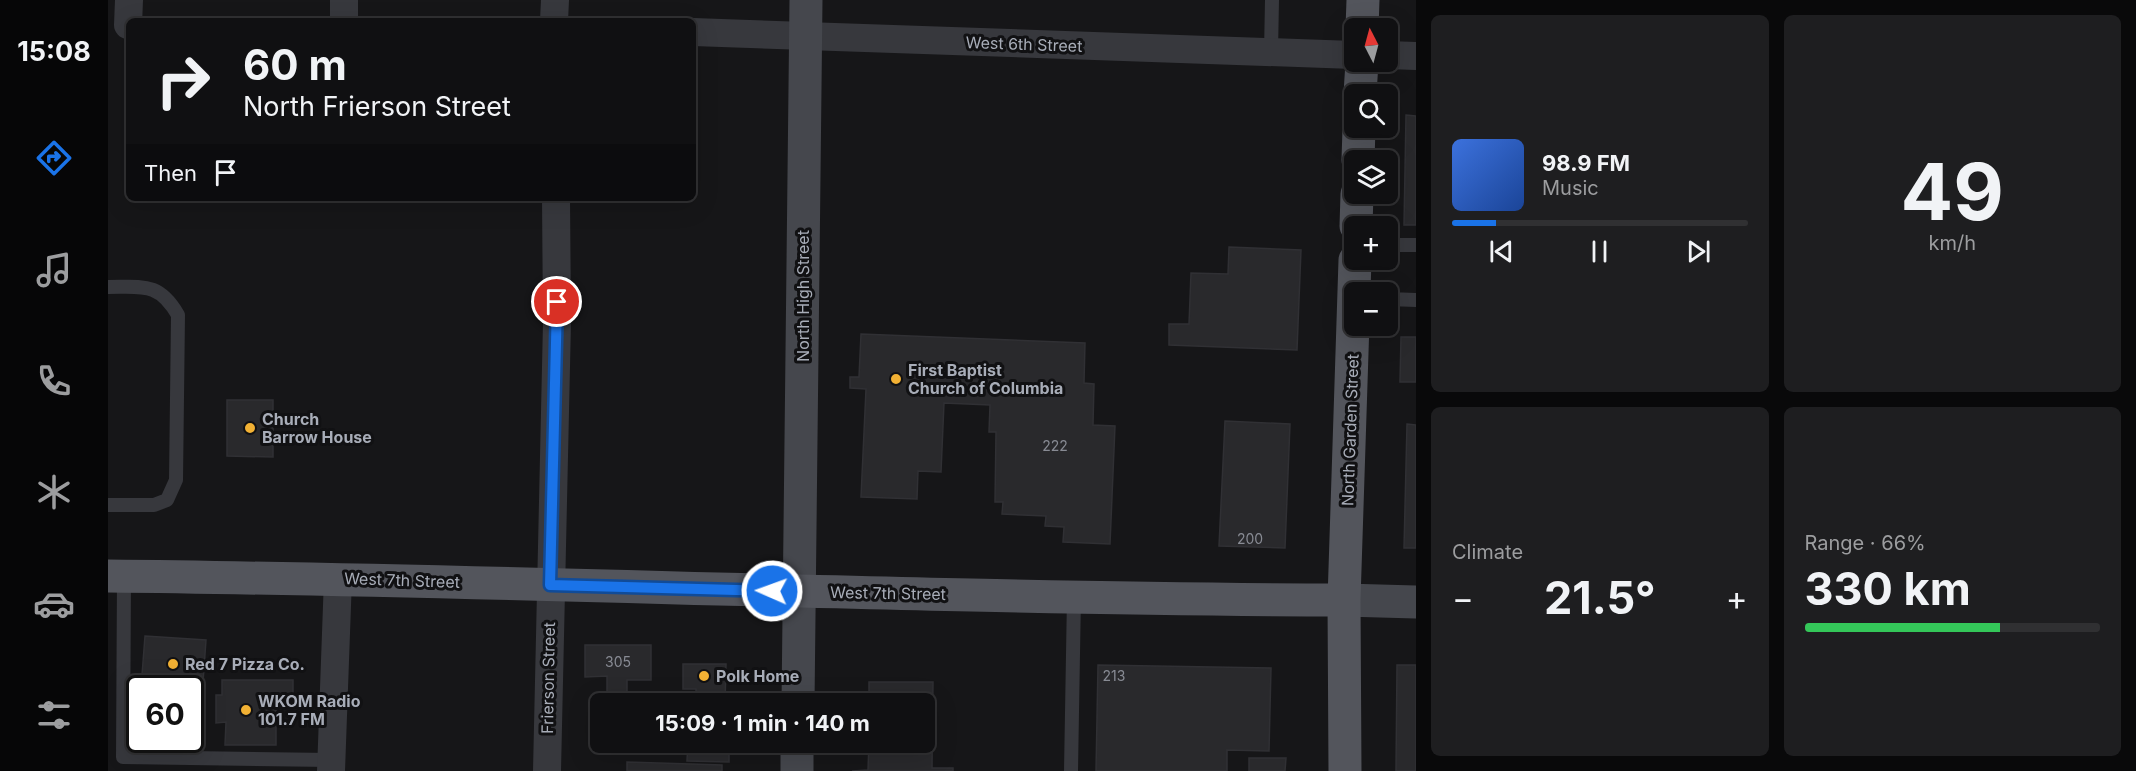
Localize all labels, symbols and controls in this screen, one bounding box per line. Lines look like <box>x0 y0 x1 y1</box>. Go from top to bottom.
north arrow <box>1344 18 1398 72</box>
map controls <box>1344 18 1398 336</box>
street label: West 6th Street <box>965 32 1083 56</box>
text: 15:08 <box>17 35 91 68</box>
text: 60 m <box>243 39 347 90</box>
icon: right <box>144 42 222 120</box>
button: search <box>1344 84 1398 138</box>
text: North Frierson Street <box>243 90 511 123</box>
icon: directions <box>33 137 75 179</box>
text: 49 <box>1901 144 2004 239</box>
button: layers <box>1344 150 1398 204</box>
text: 98.9 FM <box>1542 150 1630 176</box>
icon: arrive <box>209 156 242 189</box>
text: Then <box>144 160 197 186</box>
text: Music <box>1542 176 1599 200</box>
button: + <box>1344 216 1398 270</box>
street label: North High Street <box>793 230 813 362</box>
text: km/h <box>1928 231 1976 255</box>
icon: previous <box>1485 235 1518 268</box>
icon: pause <box>1583 235 1616 268</box>
icon: next <box>1682 235 1715 268</box>
icon: music <box>33 249 75 291</box>
pin <box>531 276 582 327</box>
button: − <box>1344 282 1398 336</box>
icon: arrive <box>540 285 573 318</box>
street label: North Garden Street <box>1337 354 1363 506</box>
icon: phone <box>33 360 75 402</box>
place label: First Baptist Church of Columbia <box>908 360 1063 398</box>
marker: First Baptist Church of Columbia <box>889 372 903 386</box>
place label: Church Barrow House <box>262 409 372 447</box>
marker: Church Barrow House <box>243 421 257 435</box>
house number: 222 <box>1042 437 1068 454</box>
icon: climate <box>33 471 75 513</box>
house number: 200 <box>1237 530 1263 547</box>
text: Range · 66% <box>1805 531 1926 555</box>
text: Climate <box>1452 540 1523 564</box>
position arrow <box>740 559 804 623</box>
text: 330 km <box>1805 561 1971 616</box>
street label: West 7th Street <box>344 568 460 592</box>
text: 21.5° <box>1544 570 1656 625</box>
text: − <box>1452 578 1474 618</box>
text: + <box>1726 578 1748 618</box>
street label: West 7th Street <box>830 582 946 604</box>
icon: car <box>33 583 75 625</box>
street label: Frierson Street <box>537 622 559 734</box>
house number: 305 <box>605 653 631 670</box>
place label: Red 7 Pizza Co. <box>185 654 305 674</box>
marker: Red 7 Pizza Co. <box>166 657 180 671</box>
place label: Polk Home <box>716 666 799 686</box>
house number: 213 <box>1103 667 1125 684</box>
marker: Polk Home <box>697 669 711 683</box>
speed limit sign: 60 <box>126 675 204 753</box>
place label: WKOM Radio 101.7 FM <box>258 691 361 729</box>
icon: filters <box>33 694 75 736</box>
marker: WKOM Radio 101.7 FM <box>239 703 253 717</box>
text: 15:09 · 1 min · 140 m <box>655 710 870 736</box>

